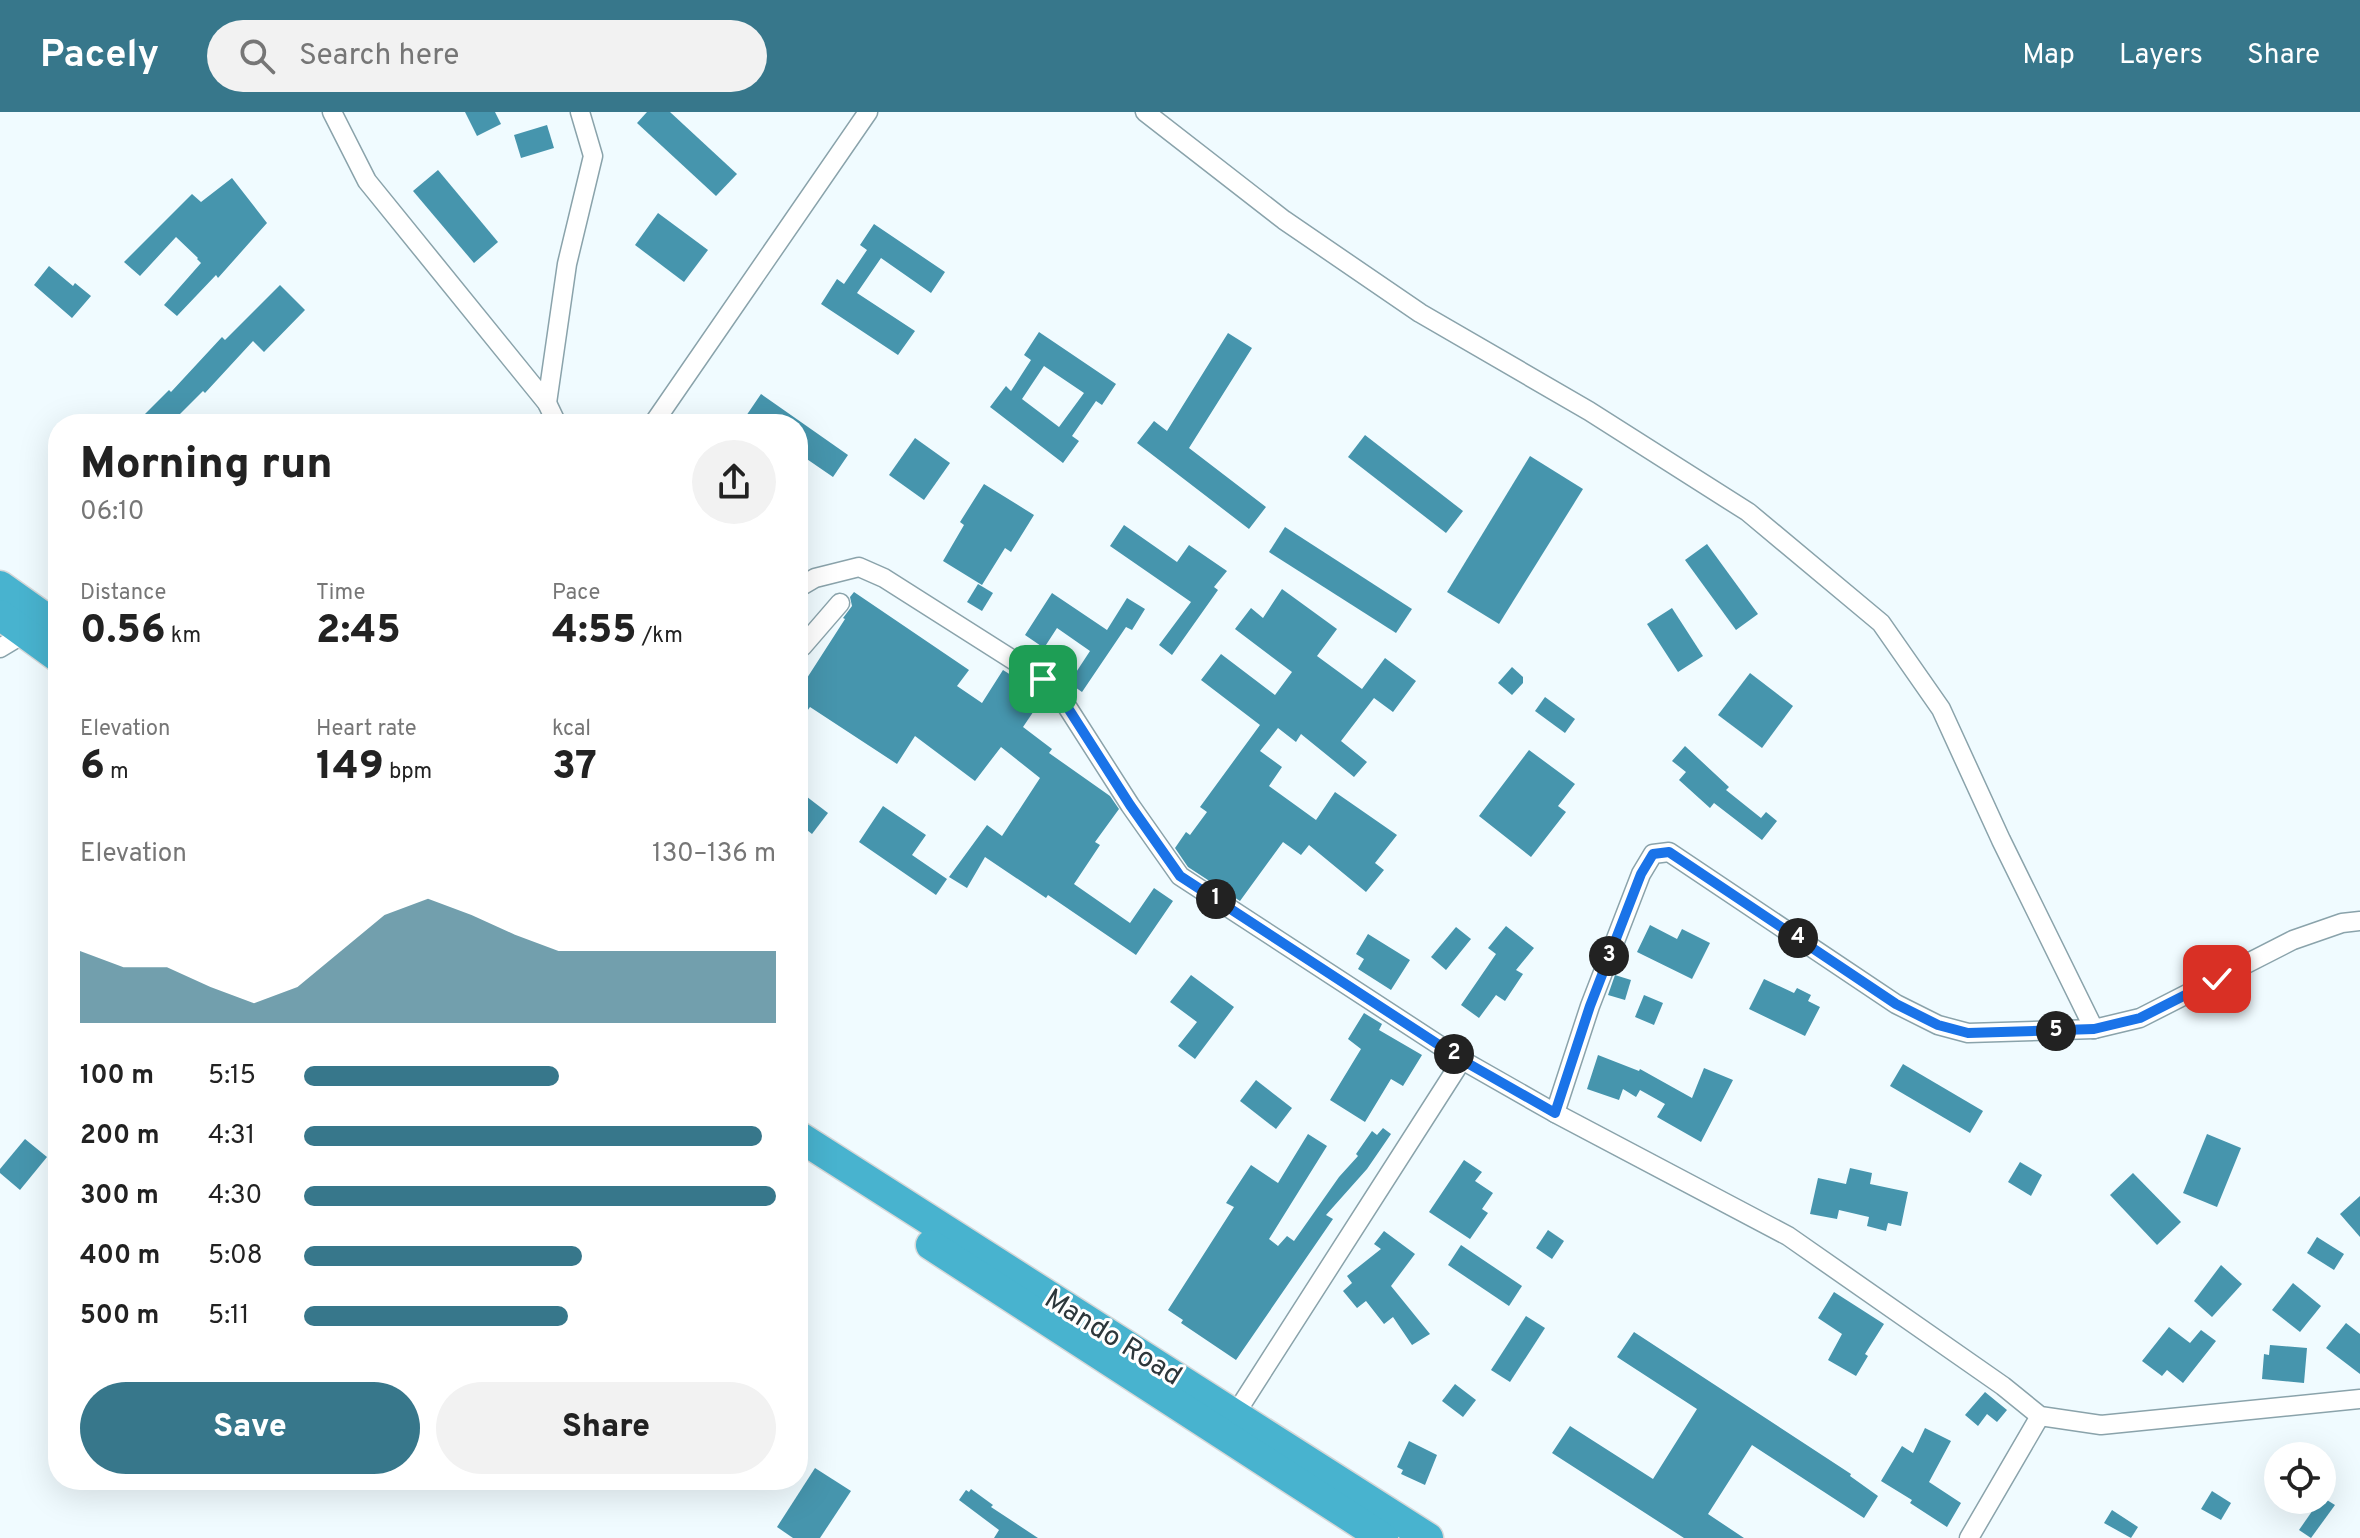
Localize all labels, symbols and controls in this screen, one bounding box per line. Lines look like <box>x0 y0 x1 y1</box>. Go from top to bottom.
search box <box>207 20 767 92</box>
text: Pacely <box>40 32 159 81</box>
icon: search <box>235 34 279 78</box>
text: Search here <box>299 38 459 75</box>
text: Map <box>2022 38 2075 74</box>
text: Layers <box>2119 38 2203 74</box>
text: Share <box>2247 38 2320 74</box>
text: Morning run <box>80 438 333 494</box>
button: share <box>692 440 776 524</box>
text: 06:10 <box>80 496 144 529</box>
text: Distance <box>80 580 166 607</box>
text: Time <box>316 580 365 607</box>
text: Pace <box>552 580 600 607</box>
text: 0.56 <box>80 607 166 657</box>
text: 2:45 <box>316 607 401 657</box>
text: 4:55 <box>552 607 637 657</box>
text: km <box>166 623 201 650</box>
text: /km <box>637 623 683 650</box>
pin <box>1009 645 1077 713</box>
icon: arrive <box>1021 657 1065 701</box>
text: Elevation <box>80 716 170 743</box>
text: Heart rate <box>316 716 417 743</box>
text: kcal <box>552 716 591 743</box>
text: 6 <box>80 743 105 793</box>
text: 149 <box>316 743 384 793</box>
text: 37 <box>552 743 597 793</box>
text: m <box>105 759 129 786</box>
text: bpm <box>384 759 432 786</box>
text: Elevation <box>80 838 187 871</box>
text: 130–136 m <box>652 838 776 871</box>
pin: 1 <box>1196 879 1236 919</box>
text: 1 <box>1212 885 1220 912</box>
pin: 4 <box>1778 918 1818 958</box>
text: 4 <box>1791 924 1805 951</box>
pin: 3 <box>1589 936 1629 976</box>
text: 3 <box>1602 942 1616 969</box>
pin <box>2183 945 2251 1013</box>
icon: check <box>2195 957 2239 1001</box>
pin: 5 <box>2036 1011 2076 1051</box>
text: 5 <box>2049 1017 2063 1044</box>
pin: 2 <box>1434 1034 1474 1074</box>
text: 2 <box>1447 1040 1461 1067</box>
text: 100 m <box>80 1060 154 1093</box>
text: 5:15 <box>208 1060 256 1093</box>
text: 200 m <box>80 1120 159 1153</box>
text: 4:31 <box>208 1120 255 1153</box>
text: 300 m <box>80 1180 159 1213</box>
text: 4:30 <box>208 1180 262 1213</box>
text: 400 m <box>80 1240 160 1273</box>
text: 5:08 <box>208 1240 263 1273</box>
street label: Mando Road <box>1037 1282 1188 1395</box>
text: 500 m <box>80 1300 159 1333</box>
text: 5:11 <box>208 1300 249 1333</box>
button: Save <box>80 1382 420 1474</box>
button: Share <box>436 1382 776 1474</box>
map controls <box>2264 1442 2336 1514</box>
button: locate <box>2264 1442 2336 1514</box>

